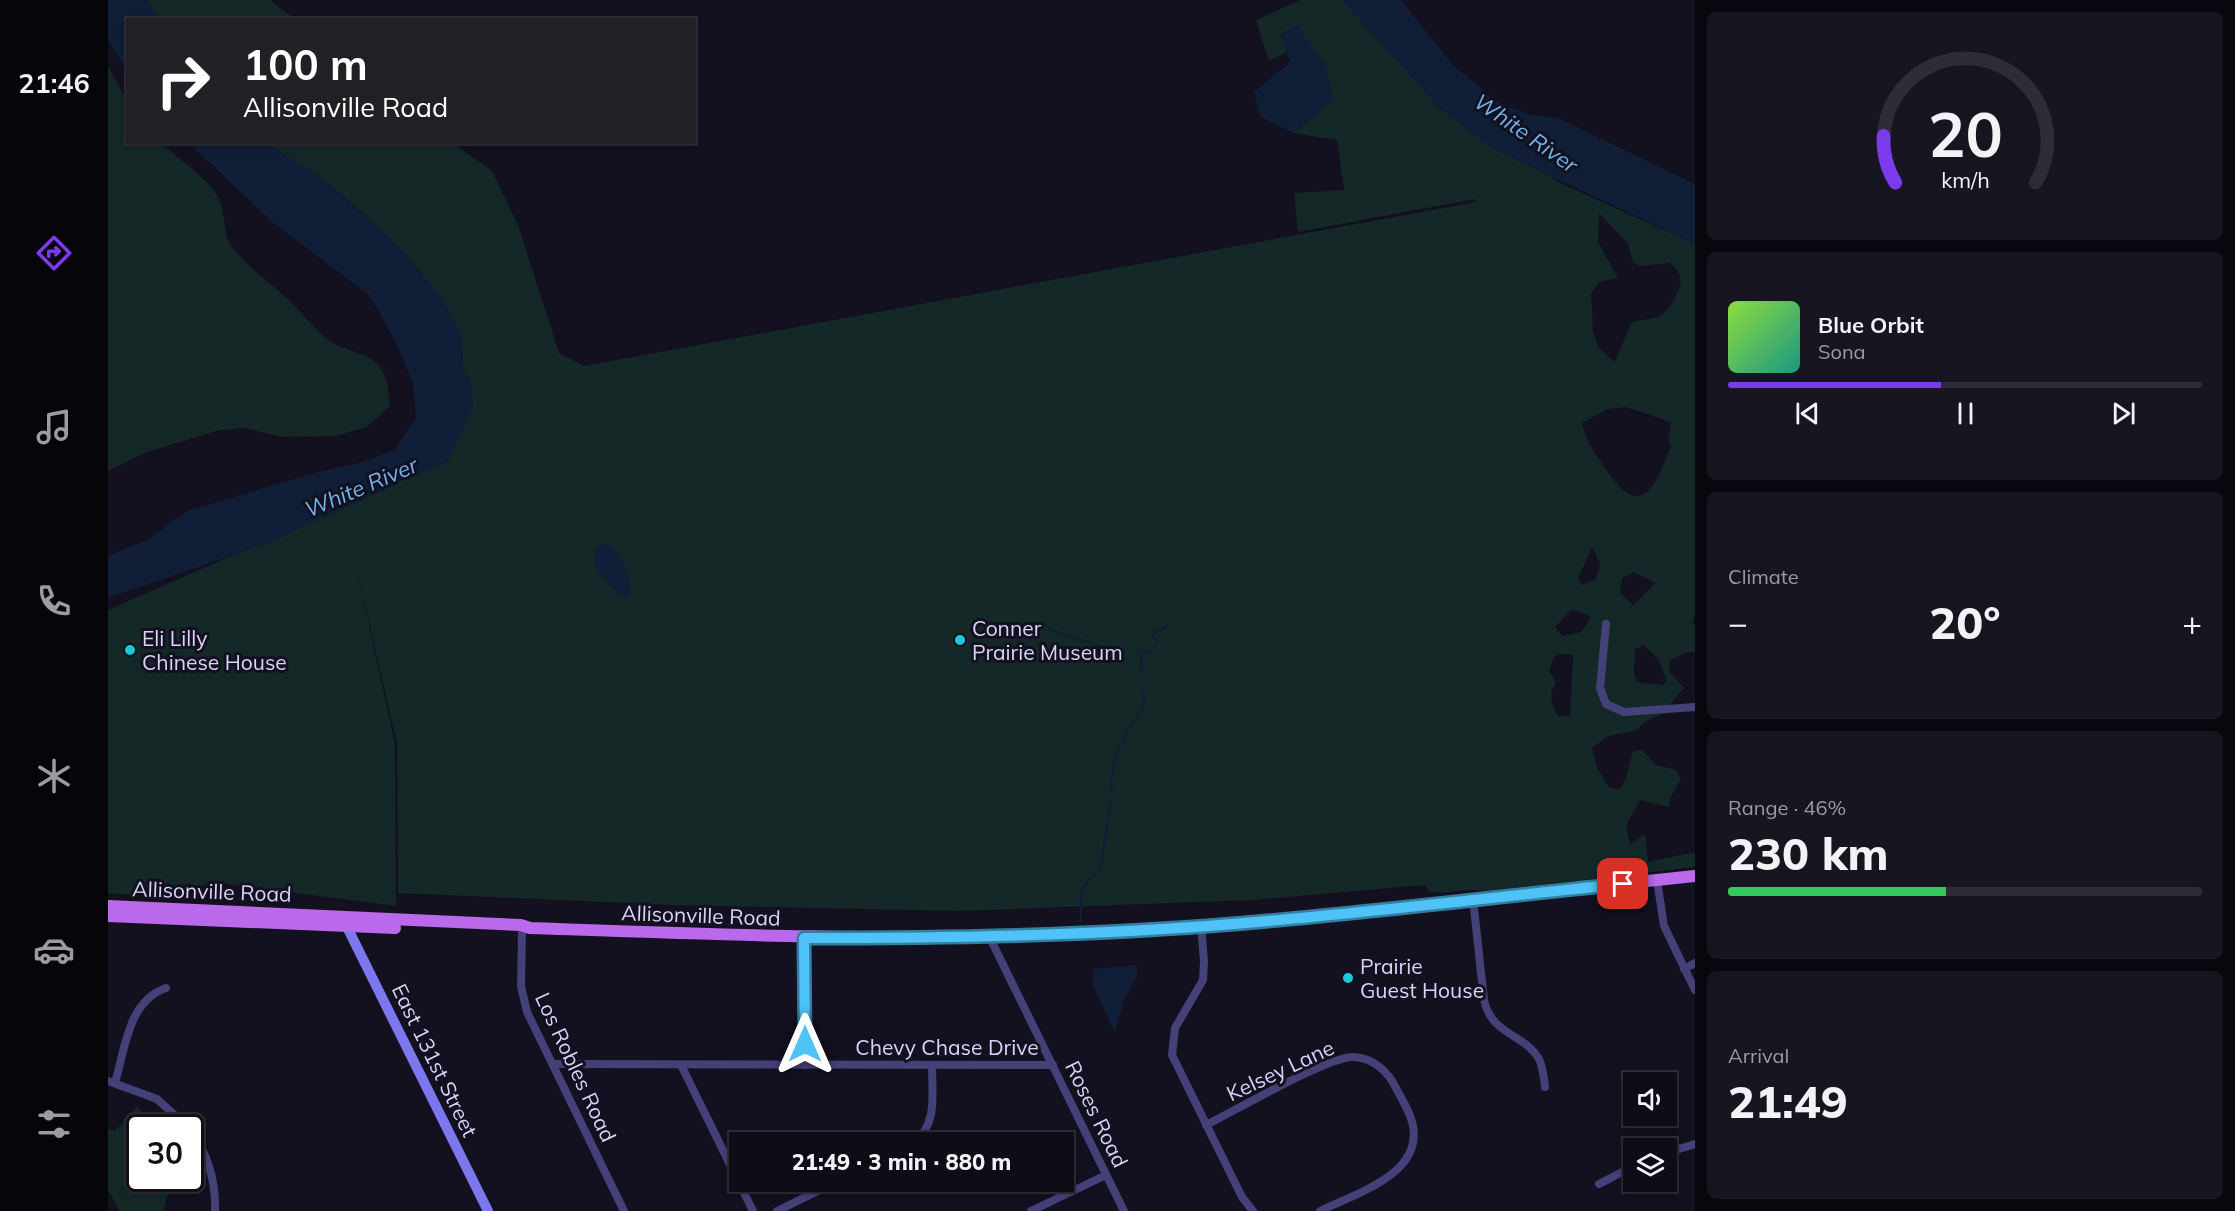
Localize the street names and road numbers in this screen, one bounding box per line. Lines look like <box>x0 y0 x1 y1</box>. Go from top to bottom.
street label: Allisonville Road <box>132 875 292 907</box>
street label: Allisonville Road <box>621 899 781 931</box>
street label: East 131st Street <box>387 979 483 1141</box>
street label: Los Robles Road <box>530 988 622 1146</box>
street label: Chevy Chase Drive <box>855 1034 1039 1060</box>
street label: Kelsey Lane <box>1222 1034 1338 1106</box>
street label: Roses Road <box>1060 1056 1134 1172</box>

